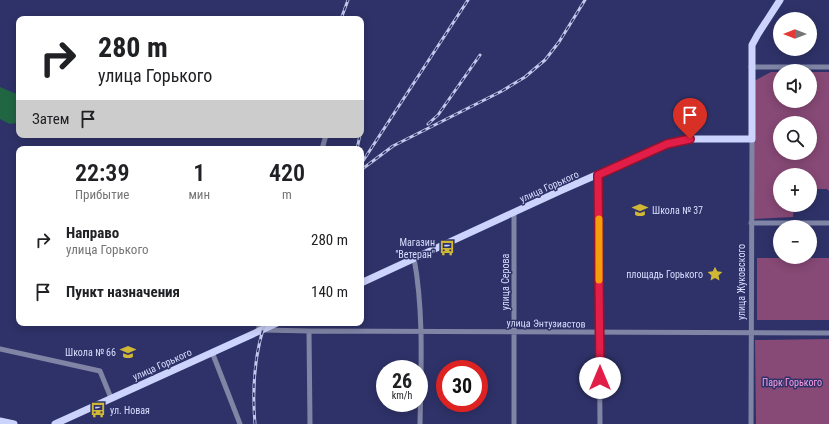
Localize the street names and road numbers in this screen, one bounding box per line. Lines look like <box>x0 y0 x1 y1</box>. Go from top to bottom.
street label: улица Горького <box>518 169 580 204</box>
street label: улица Жуковского <box>736 244 747 320</box>
street label: улица Серова <box>500 253 511 310</box>
street label: улица Энтузиастов <box>506 317 586 330</box>
street label: улица Горького <box>131 347 193 382</box>

